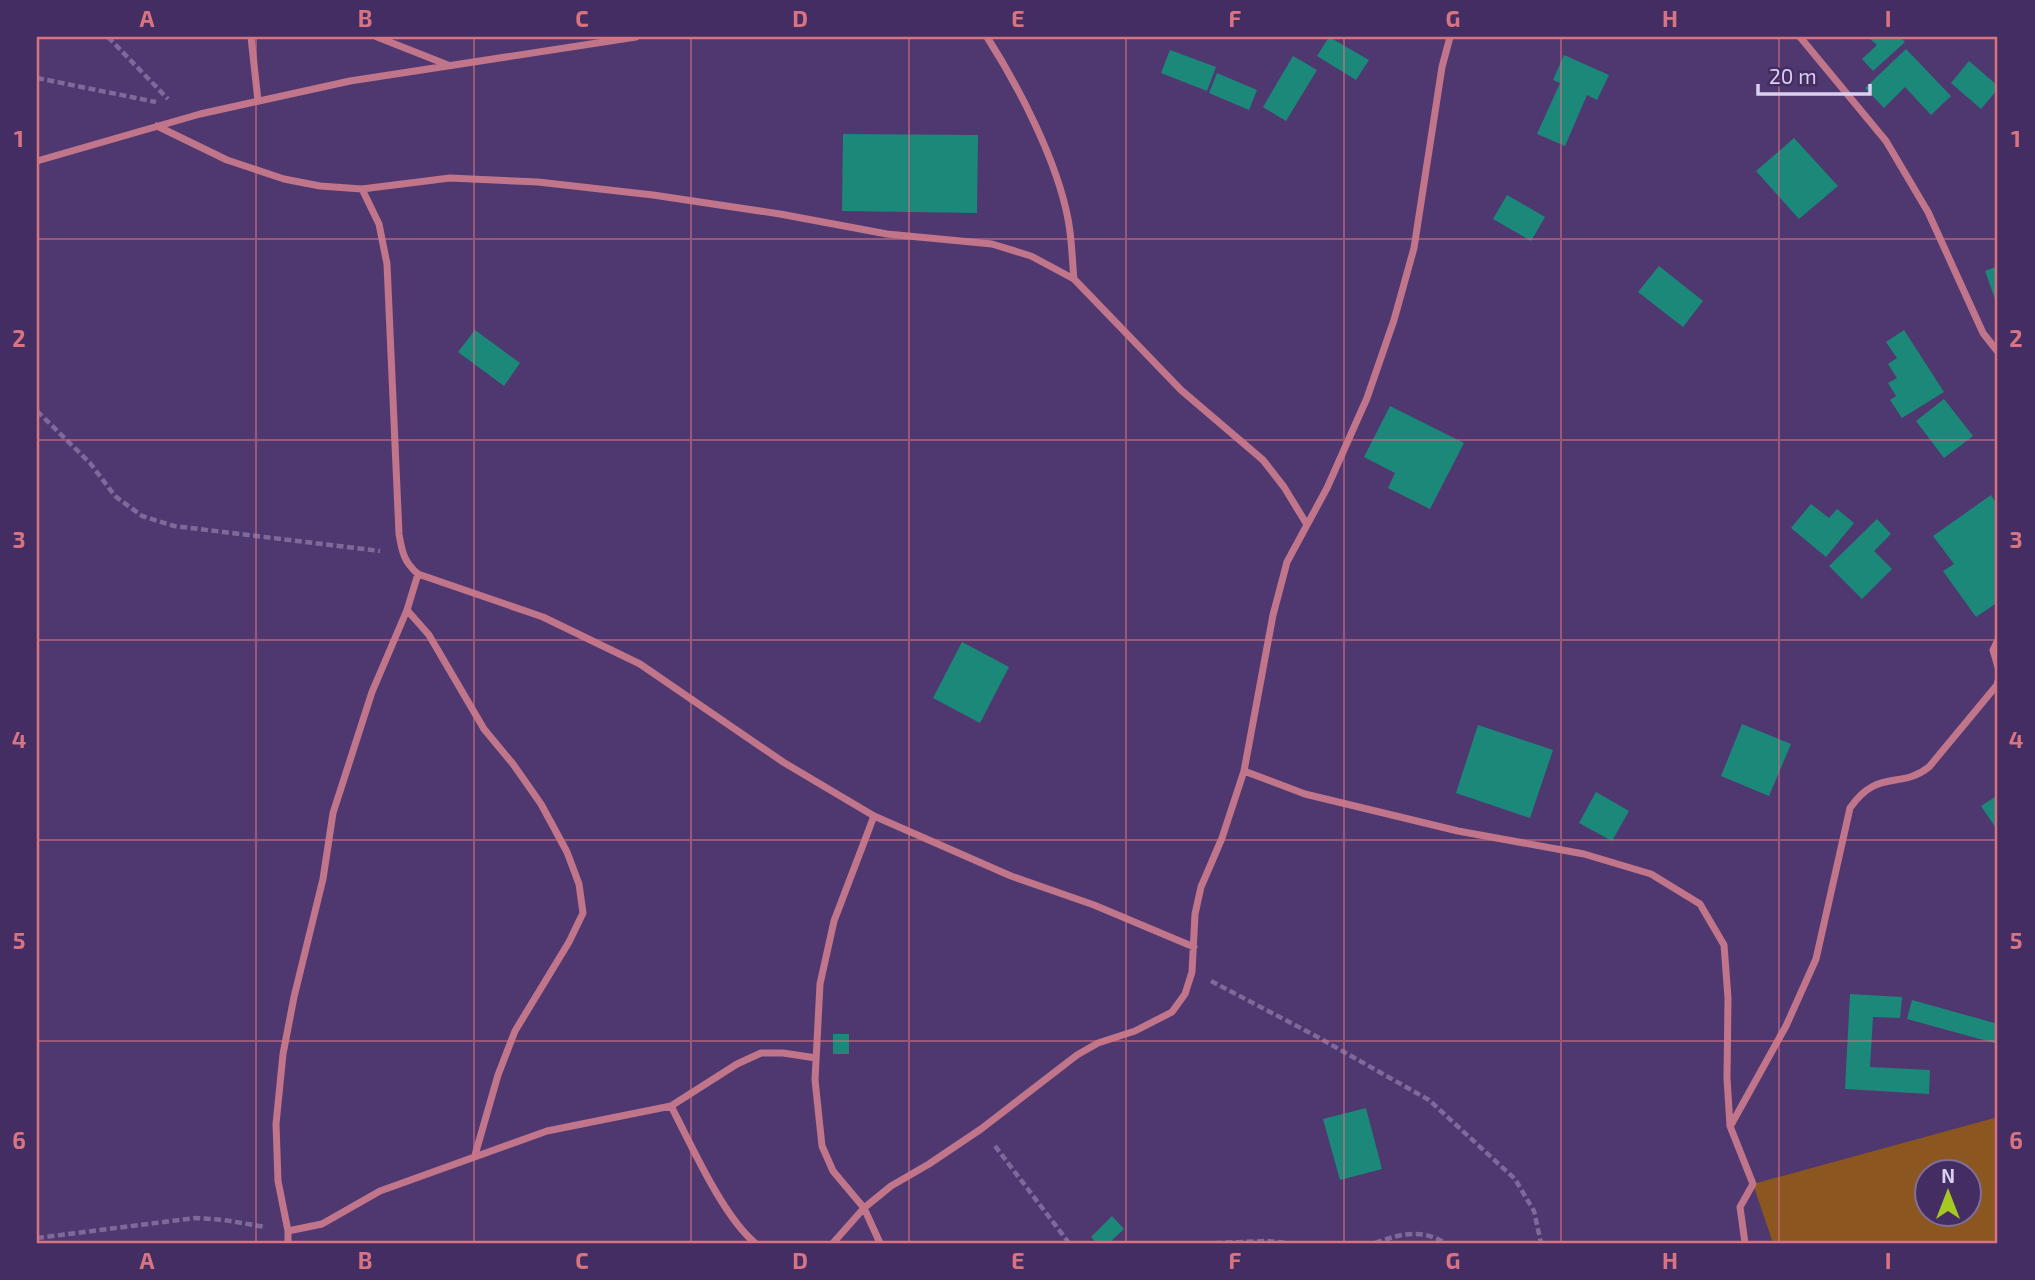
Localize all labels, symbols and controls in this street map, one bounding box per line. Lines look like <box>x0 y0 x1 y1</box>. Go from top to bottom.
text: A <box>139 4 155 32</box>
text: B <box>358 4 372 32</box>
text: C <box>575 4 589 32</box>
text: D <box>792 4 808 32</box>
text: E <box>1011 4 1025 32</box>
text: F <box>1229 4 1242 32</box>
text: G <box>1446 4 1460 32</box>
text: H <box>1662 4 1678 32</box>
text: I <box>1885 4 1891 32</box>
scale bar <box>1758 52 1870 96</box>
text: 20 m <box>1769 63 1817 88</box>
text: 1 <box>14 124 24 152</box>
text: 1 <box>2011 124 2021 152</box>
text: 2 <box>12 324 26 352</box>
text: 2 <box>2009 324 2023 352</box>
text: 3 <box>12 525 26 553</box>
text: 3 <box>2009 525 2023 553</box>
text: 4 <box>12 725 26 753</box>
text: 4 <box>2009 725 2023 753</box>
text: 5 <box>13 926 25 954</box>
text: 5 <box>2010 926 2022 954</box>
text: 6 <box>12 1126 26 1154</box>
text: 6 <box>2009 1126 2023 1154</box>
north arrow <box>1912 1158 1982 1228</box>
text: N <box>1941 1164 1955 1187</box>
text: A <box>139 1246 155 1274</box>
text: B <box>358 1246 372 1274</box>
text: C <box>575 1246 589 1274</box>
text: D <box>792 1246 808 1274</box>
text: E <box>1011 1246 1025 1274</box>
text: F <box>1229 1246 1242 1274</box>
text: G <box>1446 1246 1460 1274</box>
text: H <box>1662 1246 1678 1274</box>
text: I <box>1885 1246 1891 1274</box>

